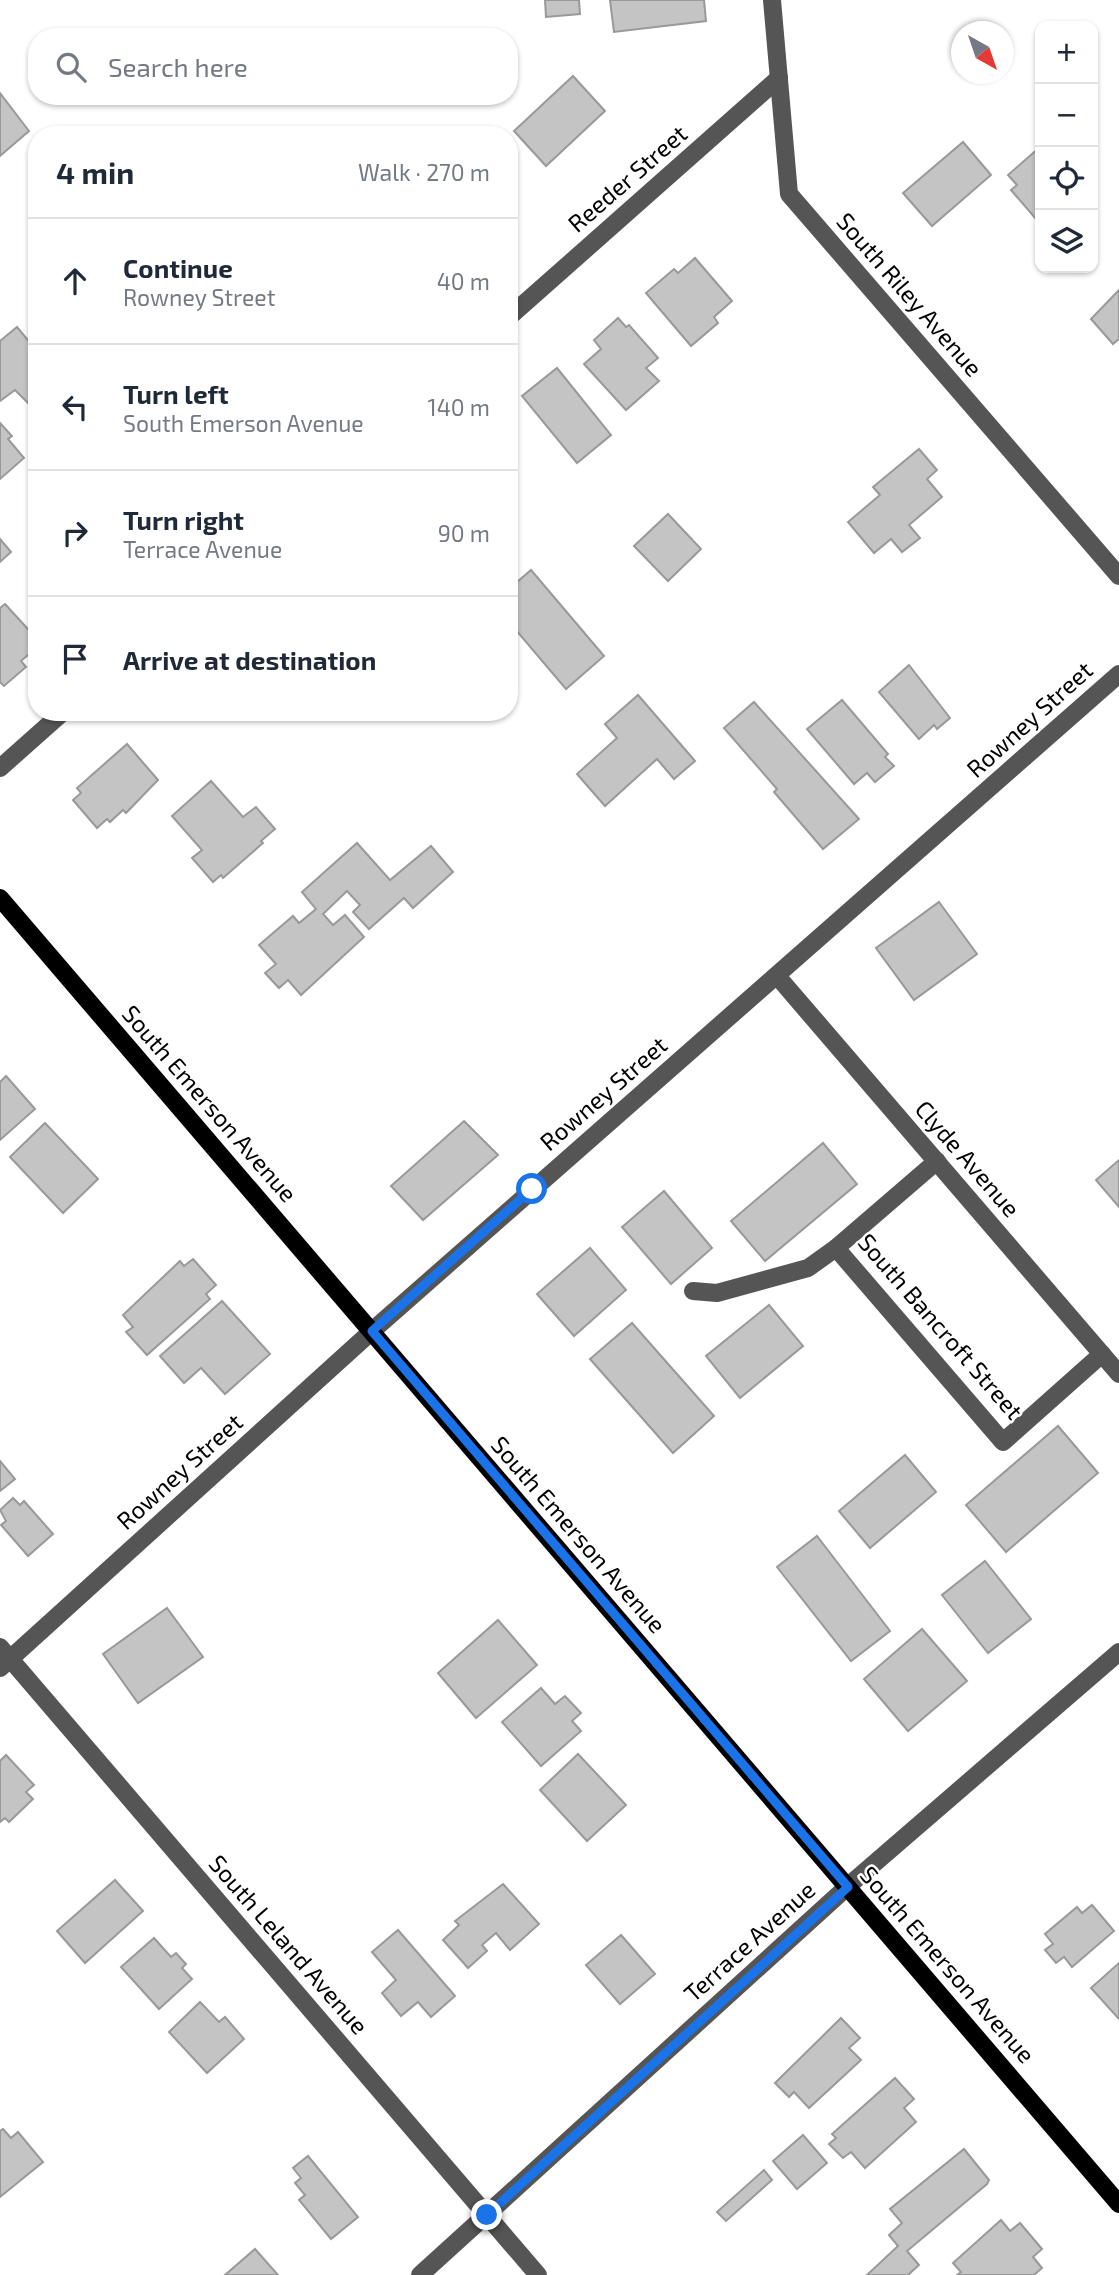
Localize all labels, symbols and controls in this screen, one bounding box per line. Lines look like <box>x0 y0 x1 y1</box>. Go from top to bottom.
north arrow <box>951 21 1014 84</box>
map controls <box>1035 21 1098 273</box>
button: + <box>1035 21 1098 84</box>
search box <box>28 28 518 105</box>
icon: search <box>52 48 90 86</box>
text: Search here <box>108 51 248 82</box>
button: − <box>1035 84 1098 147</box>
street label: Reeder Street <box>562 118 692 237</box>
button: locate <box>1035 147 1098 210</box>
text: 4 min <box>56 154 134 190</box>
text: Walk · 270 m <box>358 158 490 186</box>
street label: South Riley Avenue <box>831 206 989 382</box>
button: layers <box>1035 210 1098 273</box>
text: Continue <box>123 252 233 283</box>
icon: ahead <box>56 262 94 300</box>
text: 40 m <box>437 267 490 295</box>
text: Rowney Street <box>123 283 275 311</box>
text: Turn left <box>123 378 229 409</box>
icon: left <box>56 388 94 426</box>
text: 140 m <box>428 393 490 421</box>
text: South Emerson Avenue <box>123 409 364 437</box>
text: Turn right <box>123 504 244 535</box>
icon: right <box>56 514 94 552</box>
text: 90 m <box>438 519 490 547</box>
text: Terrace Avenue <box>123 535 282 563</box>
icon: arrive <box>56 640 94 678</box>
text: Arrive at destination <box>123 644 376 675</box>
street label: Rowney Street <box>960 655 1098 783</box>
street label: South Emerson Avenue <box>117 999 303 1207</box>
street label: Rowney Street <box>533 1030 673 1156</box>
street label: Clyde Avenue <box>910 1094 1027 1222</box>
route start <box>516 1173 547 1204</box>
street label: South Bancroft Street <box>853 1227 1030 1425</box>
street label: Rowney Street <box>110 1407 248 1535</box>
street label: South Emerson Avenue <box>486 1430 672 1638</box>
street label: South Leland Avenue <box>204 1849 375 2039</box>
street label: South Emerson Avenue <box>855 1860 1041 2068</box>
street label: Terrace Avenue <box>678 1875 820 2007</box>
route end <box>471 2199 502 2230</box>

